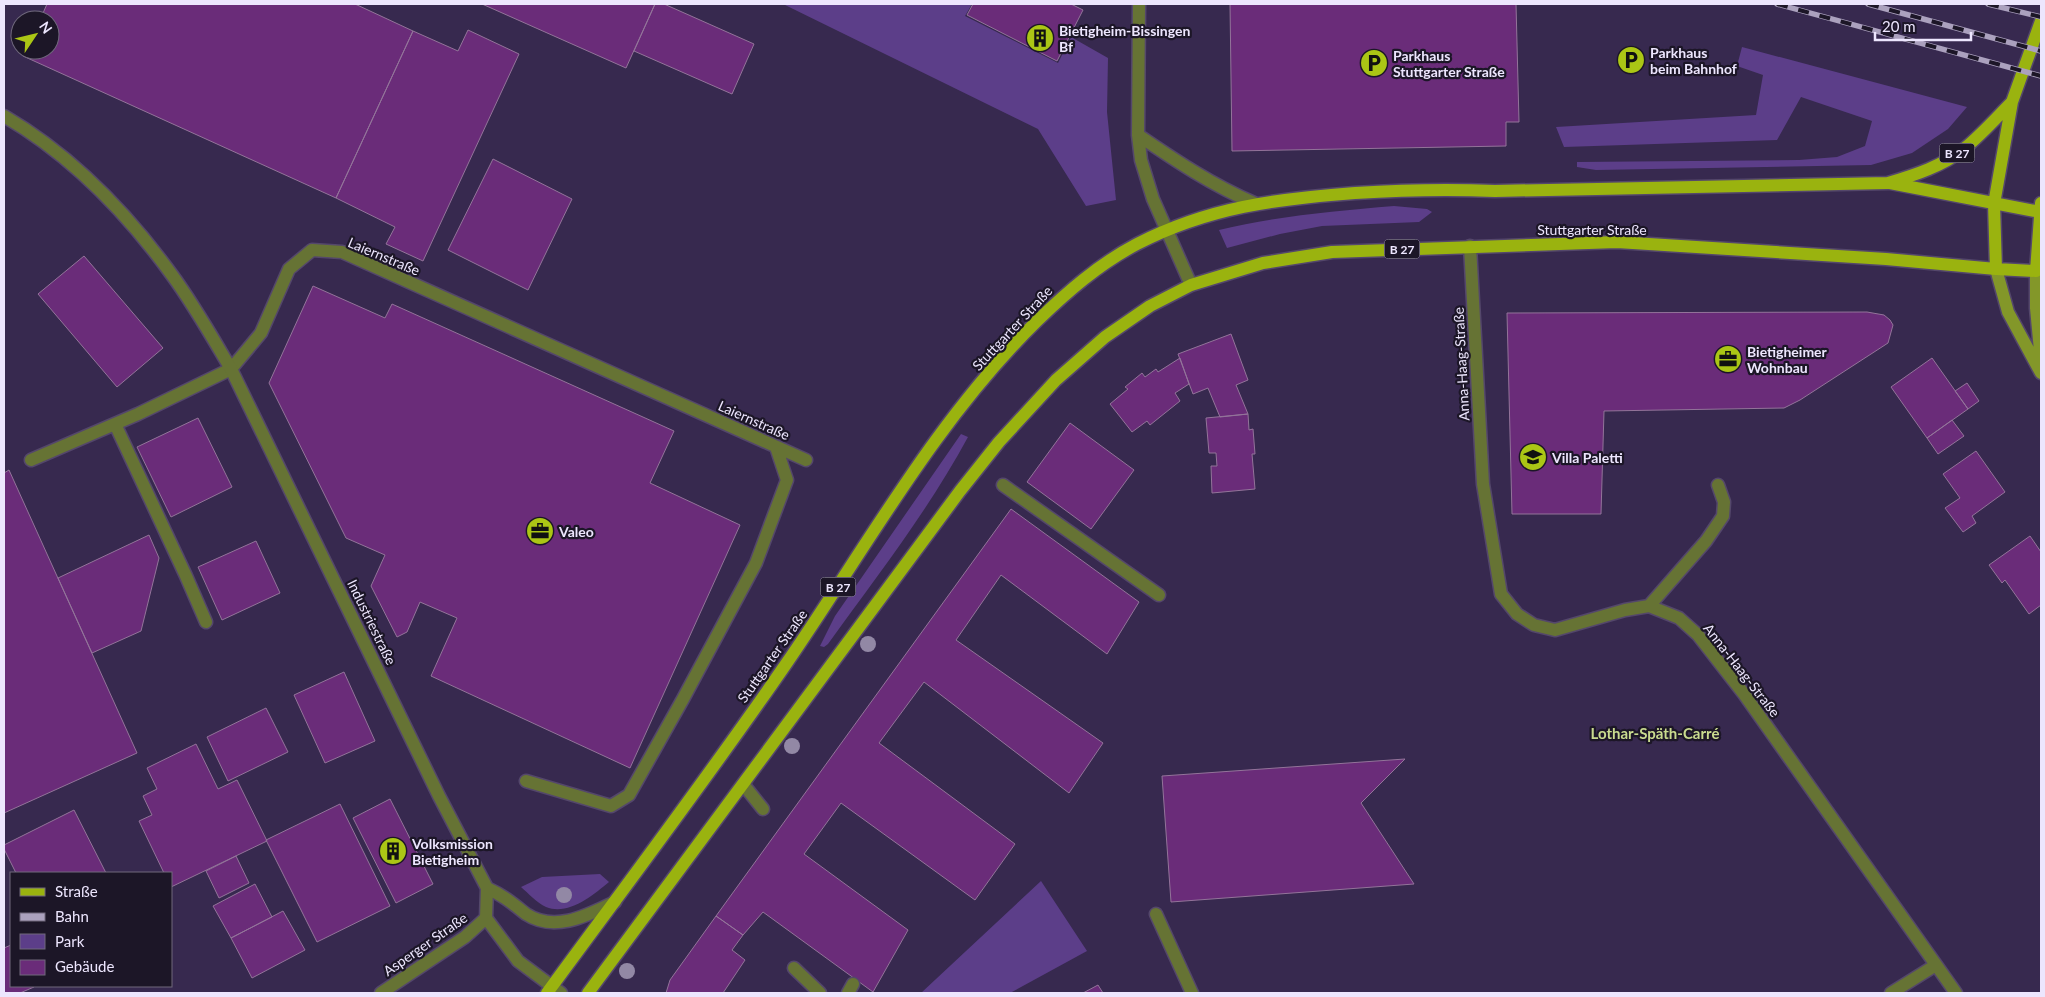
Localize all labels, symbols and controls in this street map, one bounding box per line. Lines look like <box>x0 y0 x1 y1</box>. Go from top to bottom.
north arrow <box>10 10 60 60</box>
scale bar <box>1875 10 1971 42</box>
text: 20 m <box>1882 17 1916 35</box>
text: N <box>36 18 56 37</box>
place label: Bietigheim-Bissingen Bf <box>1059 22 1190 55</box>
building icon: Bietigheim-Bissingen Bf <box>1025 23 1055 53</box>
place label: Parkhaus beim Bahnhof <box>1650 44 1737 77</box>
parking icon: Parkhaus beim Bahnhof <box>1616 45 1646 75</box>
place label: Parkhaus Stuttgarter Straße <box>1393 47 1505 80</box>
parking icon: Parkhaus Stuttgarter Straße <box>1359 48 1389 78</box>
road number: B 27 <box>1940 144 1974 162</box>
street label: Stuttgarter Straße <box>1537 221 1647 238</box>
street label: Laiernstraße <box>346 233 422 279</box>
road number: B 27 <box>1384 240 1420 258</box>
street label: Stuttgarter Straße <box>968 282 1056 374</box>
street label: Anna-Haag-Straße <box>1450 307 1472 421</box>
place label: Bietigheimer Wohnbau <box>1747 343 1828 376</box>
office icon: Bietigheimer Wohnbau <box>1713 344 1743 374</box>
street label: Laiernstraße <box>716 397 792 443</box>
school or university icon: Villa Paletti <box>1518 442 1548 472</box>
place label: Villa Paletti <box>1551 449 1623 466</box>
office icon: Valeo <box>525 516 555 546</box>
place label: Valeo <box>558 523 594 540</box>
street label: Industriestraße <box>344 577 400 667</box>
road number: B 27 <box>820 578 856 596</box>
street label: Stuttgarter Straße <box>734 606 810 706</box>
street label: Anna-Haag-Straße <box>1700 620 1784 720</box>
district label: Lothar-Späth-Carré <box>1591 724 1719 742</box>
place label: Volksmission Bietigheim <box>411 835 493 868</box>
building icon: Volksmission Bietigheim <box>378 836 408 866</box>
legend <box>10 872 172 987</box>
text: Straße <box>55 882 98 900</box>
text: Bahn <box>55 907 89 925</box>
street label: Asperger Straße <box>380 909 470 979</box>
text: Park <box>55 932 85 950</box>
text: Gebäude <box>55 957 114 975</box>

